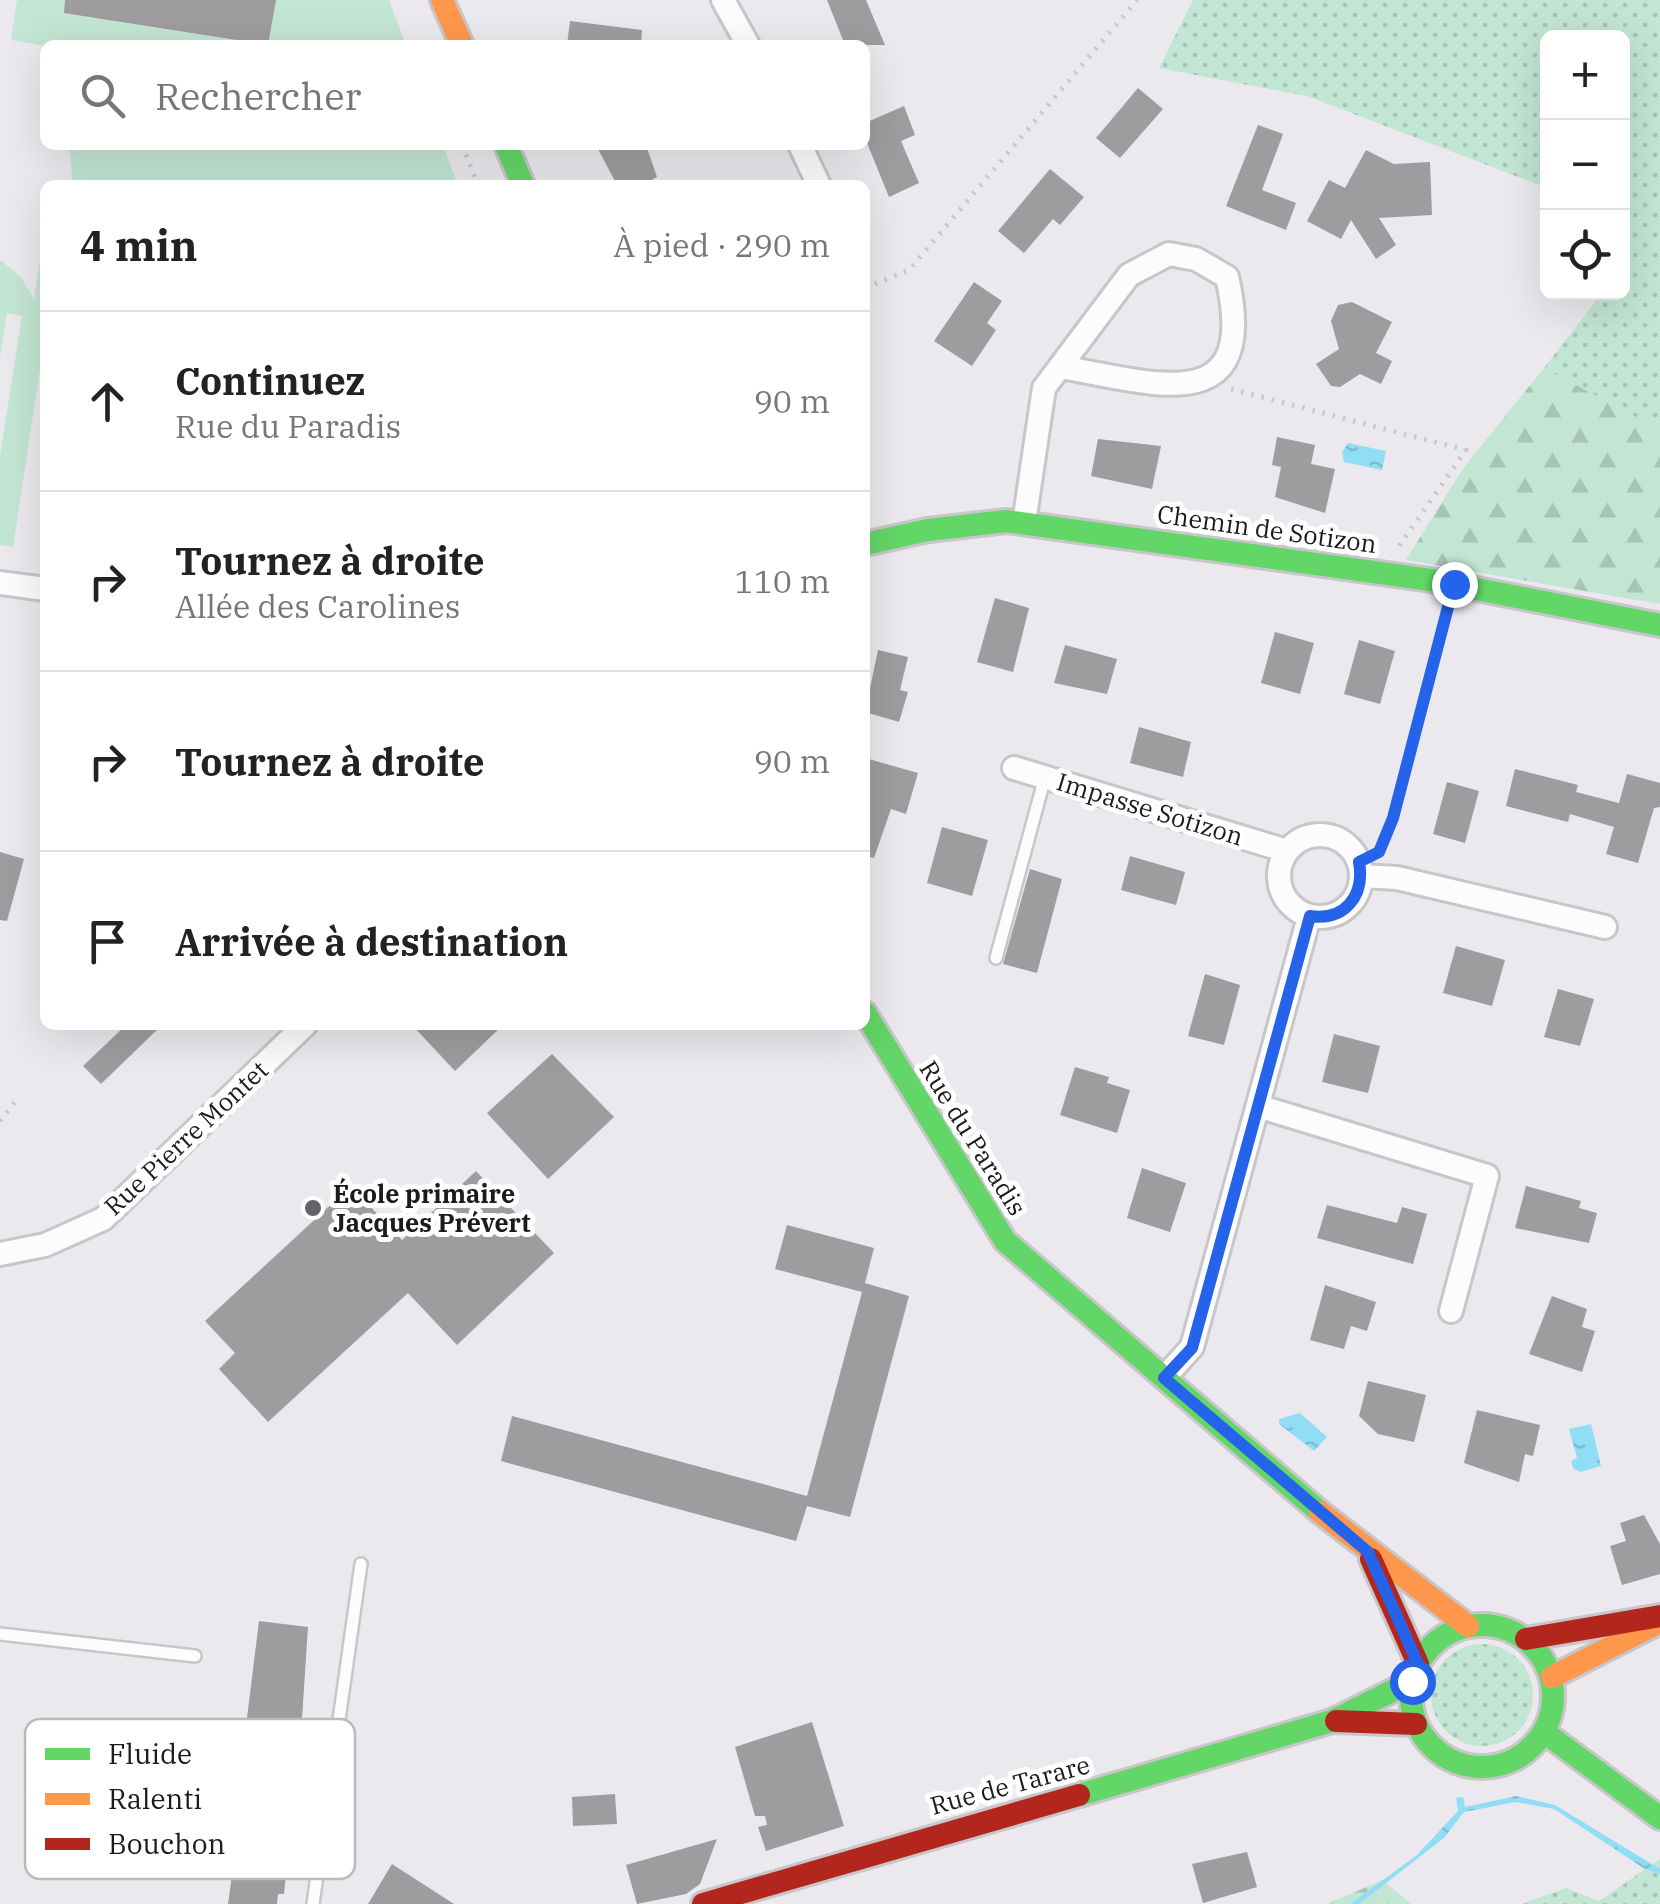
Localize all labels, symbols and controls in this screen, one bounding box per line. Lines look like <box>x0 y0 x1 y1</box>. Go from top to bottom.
map controls <box>1540 30 1630 300</box>
button: + <box>1540 30 1630 120</box>
search box <box>40 40 870 150</box>
icon: search <box>75 68 130 123</box>
text: Rechercher <box>155 71 361 120</box>
button: − <box>1540 120 1630 210</box>
button: locate <box>1540 210 1630 300</box>
text: 4 min <box>80 218 198 273</box>
text: À pied · 290 m <box>613 224 830 266</box>
text: Continuez <box>175 356 365 405</box>
icon: ahead <box>80 374 135 429</box>
text: 90 m <box>754 380 830 422</box>
text: Rue du Paradis <box>175 405 401 447</box>
street label: Chemin de Sotizon <box>1155 497 1379 560</box>
text: Tournez à droite <box>175 536 484 585</box>
icon: right <box>80 554 135 609</box>
text: 110 m <box>734 560 830 602</box>
route end <box>1432 562 1478 608</box>
text: Allée des Carolines <box>175 585 460 627</box>
icon: right <box>80 734 135 789</box>
text: Tournez à droite <box>175 737 484 786</box>
text: 90 m <box>754 740 830 782</box>
street label: Impasse Sotizon <box>1053 765 1247 853</box>
icon: arrive <box>80 914 135 969</box>
text: Arrivée à destination <box>175 917 568 966</box>
street label: Rue Pierre Montet <box>97 1053 275 1222</box>
street label: Rue du Paradis <box>913 1054 1034 1221</box>
place label: École primaire Jacques Prévert <box>333 1177 531 1239</box>
marker: École primaire Jacques Prévert <box>302 1197 324 1219</box>
route start <box>1390 1659 1436 1705</box>
legend <box>25 1719 355 1879</box>
text: Fluide <box>108 1735 192 1772</box>
street label: Rue de Tarare <box>926 1747 1093 1822</box>
text: Ralenti <box>108 1780 202 1817</box>
text: Bouchon <box>108 1825 226 1862</box>

